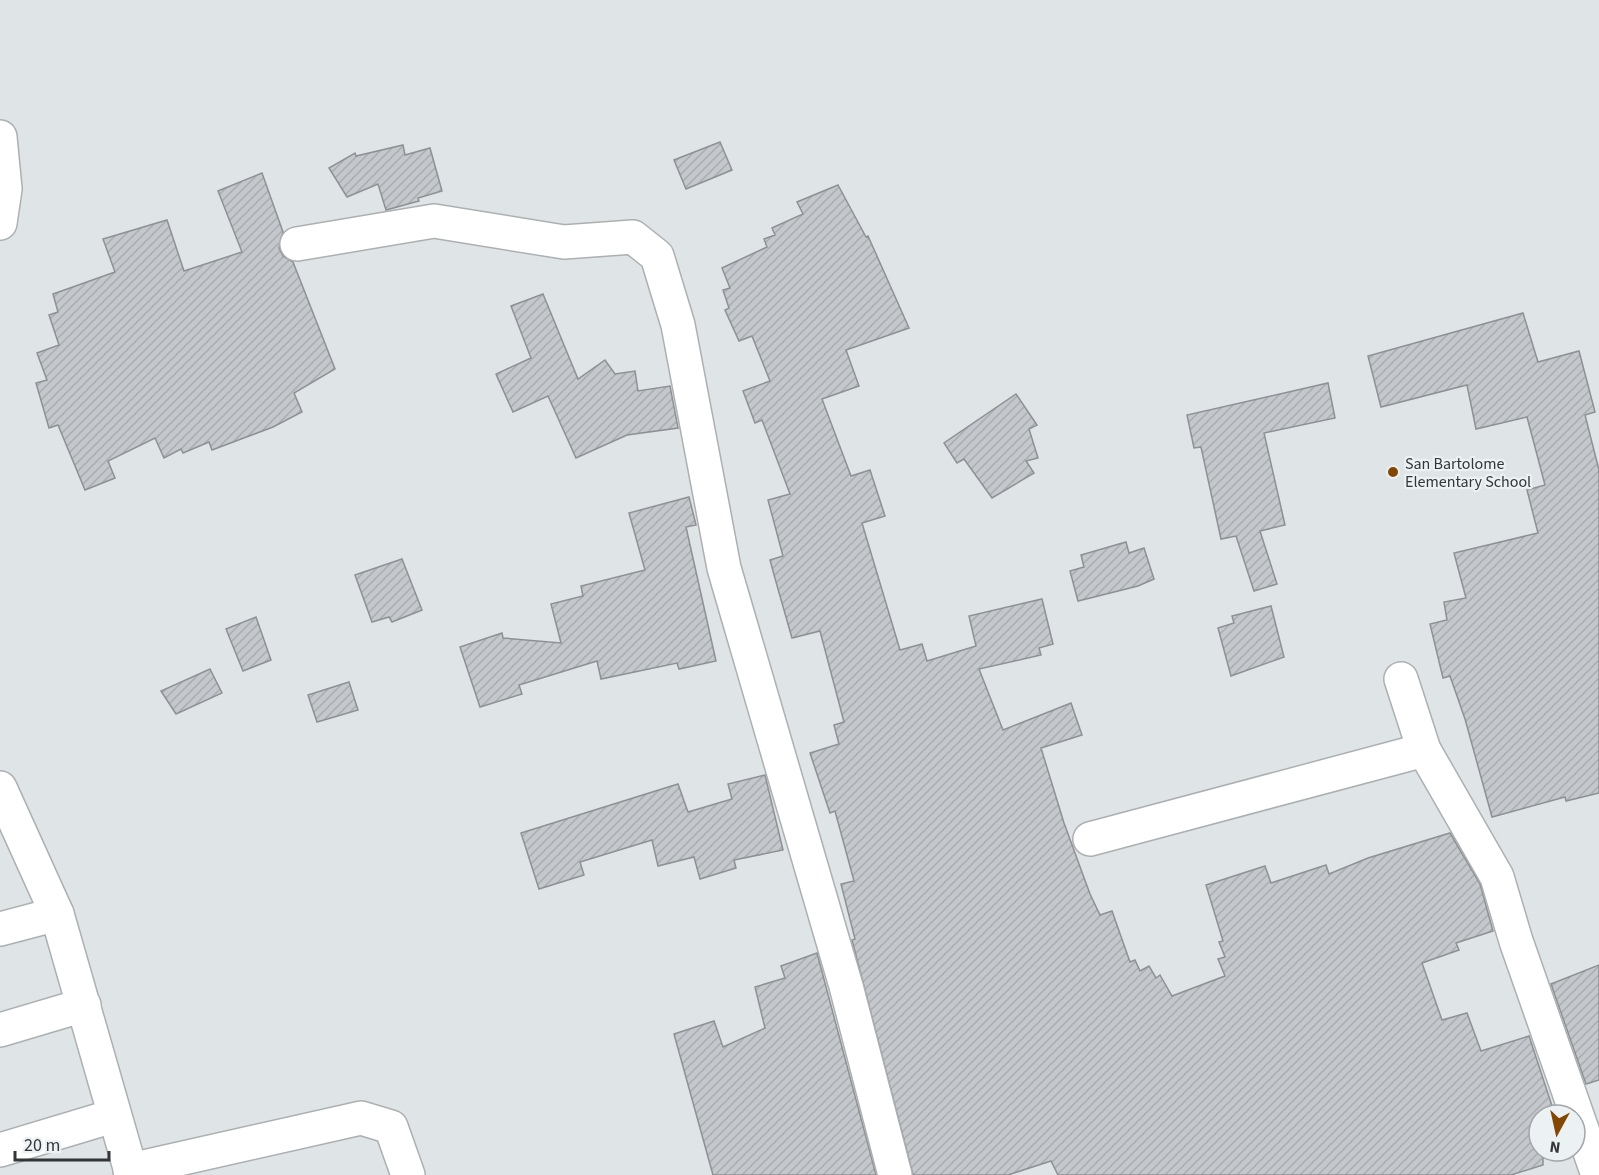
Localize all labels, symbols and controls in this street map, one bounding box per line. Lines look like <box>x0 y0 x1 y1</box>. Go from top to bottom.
place label: San Bartolome Elementary School <box>1405 453 1531 493</box>
marker: San Bartolome Elementary School <box>1386 465 1400 479</box>
north arrow <box>1527 1103 1587 1163</box>
scale bar <box>15 1124 110 1162</box>
text: 20 m <box>24 1133 60 1158</box>
text: N <box>1548 1135 1562 1158</box>

